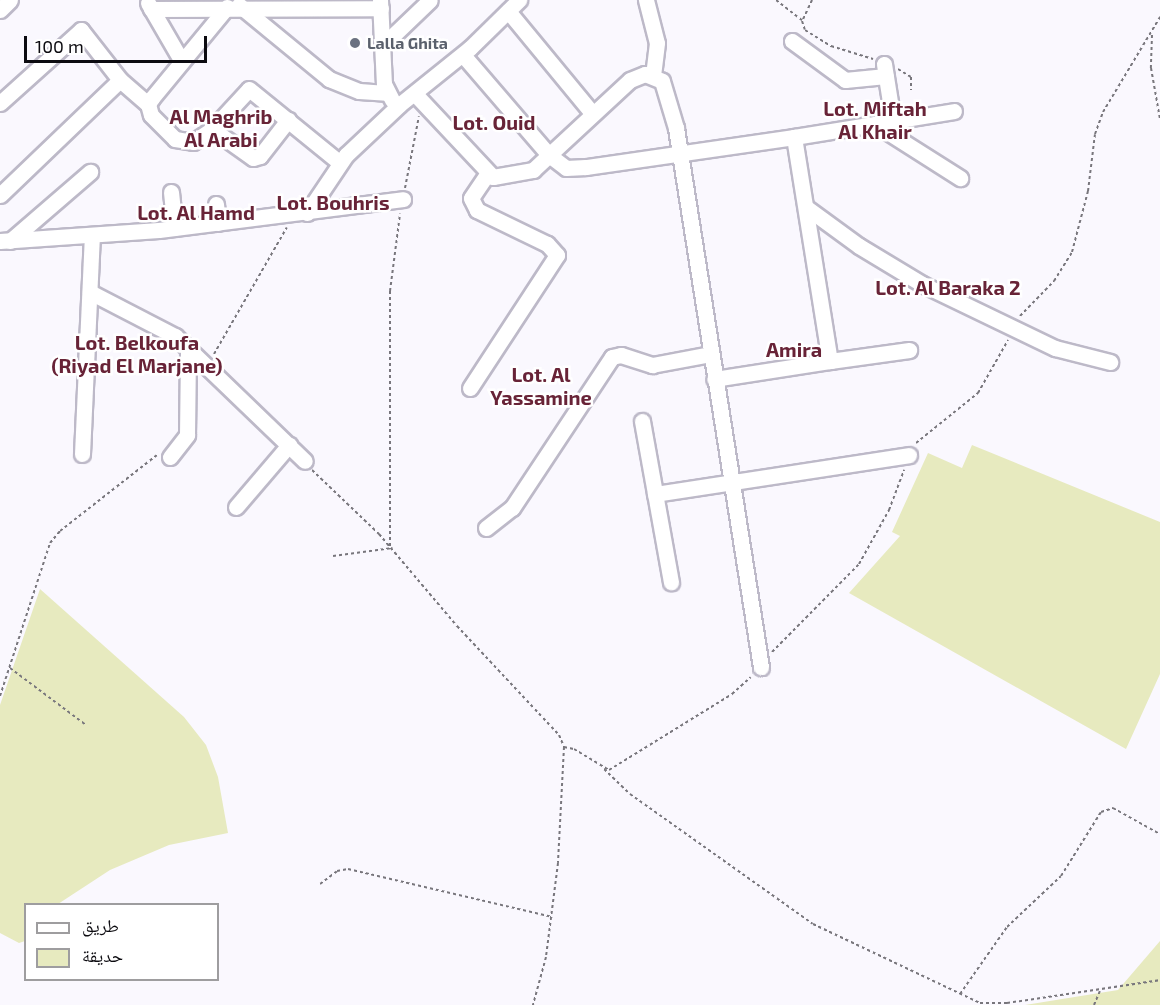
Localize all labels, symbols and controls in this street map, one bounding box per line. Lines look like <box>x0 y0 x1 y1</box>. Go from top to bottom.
scale bar <box>27 24 210 62</box>
place label: Lalla Ghita <box>367 33 448 53</box>
text: 100 m <box>35 35 84 57</box>
marker: Lalla Ghita <box>348 36 362 50</box>
district label: Lot. Miftah Al Khair <box>823 97 927 144</box>
district label: Al Maghrib Al Arabi <box>169 104 273 151</box>
district label: Lot. Ouid <box>453 110 535 134</box>
district label: Lot. Bouhris <box>276 190 390 214</box>
district label: Lot. Al Hamd <box>137 200 255 224</box>
district label: Lot. Al Baraka 2 <box>875 275 1021 299</box>
district label: Lot. Belkoufa (Riyad El Marjane) <box>51 331 223 378</box>
district label: Amira <box>766 337 822 361</box>
district label: Lot. Al Yassamine <box>490 362 592 409</box>
legend <box>24 903 219 981</box>
text: طريق <box>82 914 119 936</box>
text: حديقة <box>82 944 123 966</box>

